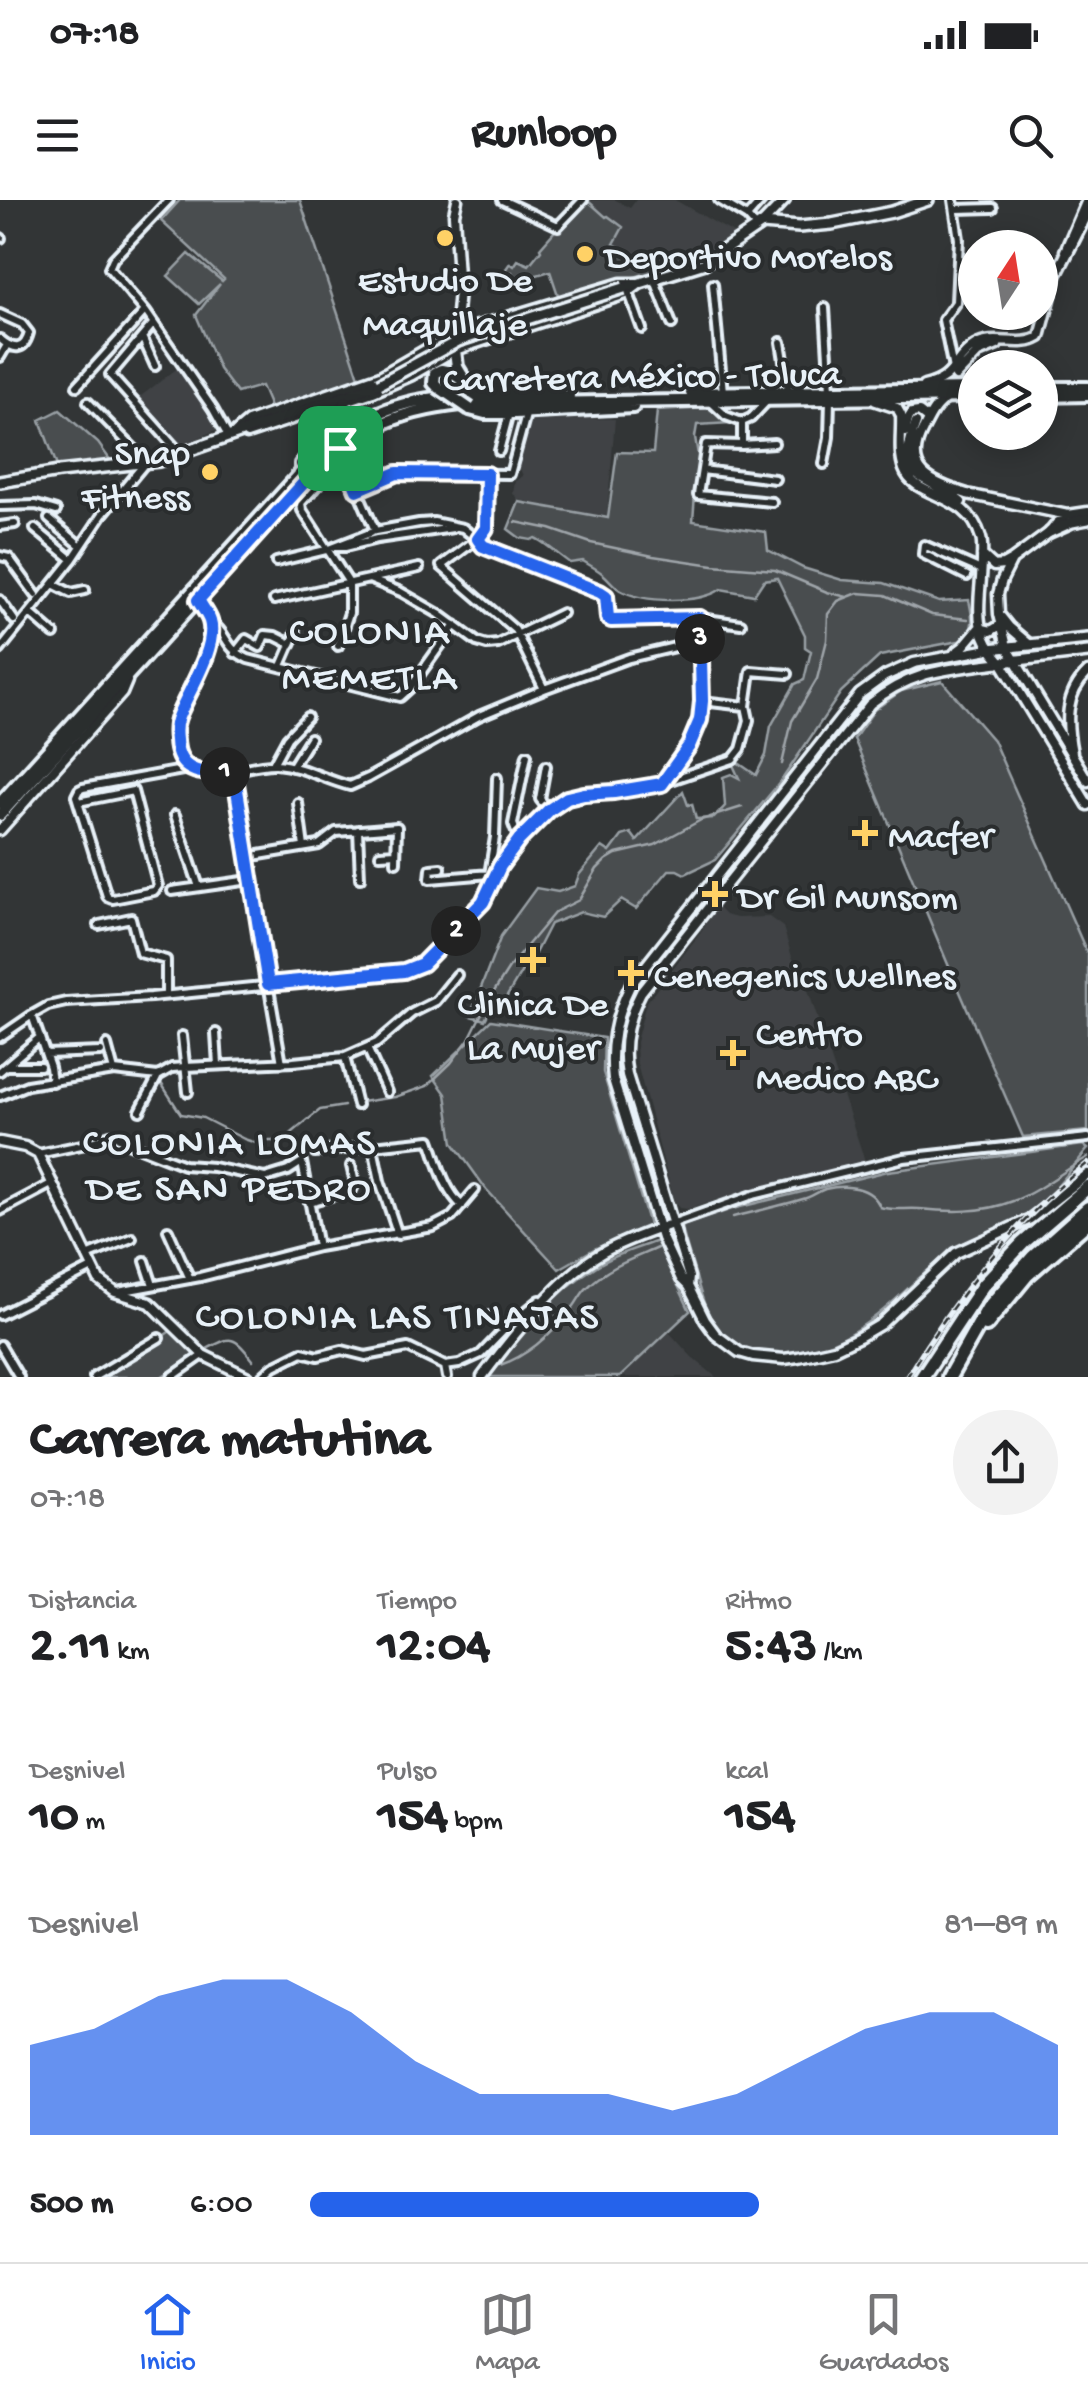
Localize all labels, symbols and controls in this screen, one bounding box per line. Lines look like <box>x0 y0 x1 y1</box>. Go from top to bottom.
text: 07:18 <box>50 13 139 57</box>
icon: menu <box>30 108 85 163</box>
icon: search <box>1003 108 1058 163</box>
text: Runloop <box>472 109 616 162</box>
marker: Estudio De Maquillaje <box>434 227 456 249</box>
north arrow <box>958 230 1058 330</box>
map controls <box>958 230 1058 450</box>
place label: Deportivo Morelos <box>602 238 893 282</box>
marker: Deportivo Morelos <box>574 243 596 265</box>
place label: Estudio De Maquillaje <box>358 261 533 349</box>
button: layers <box>958 350 1058 450</box>
street label: Carretera México - Toluca <box>443 354 843 405</box>
pin <box>298 406 383 491</box>
icon: arrive <box>313 421 368 476</box>
place label: Snap Fitness <box>80 434 191 522</box>
marker: Snap Fitness <box>199 461 221 483</box>
district label: COLONIA MEMETLA <box>282 611 458 704</box>
pin: 3 <box>675 614 725 664</box>
text: 3 <box>693 622 707 655</box>
pin: 1 <box>200 747 250 797</box>
text: 1 <box>219 755 231 788</box>
place label: Macfer <box>888 817 997 861</box>
marker: Macfer <box>852 820 878 846</box>
place label: Dr Gil Munsom <box>735 878 958 922</box>
marker: Dr Gil Munsom <box>702 881 728 907</box>
pin: 2 <box>431 906 481 956</box>
text: 2 <box>449 914 463 947</box>
marker: Clinica De La Mujer <box>520 947 546 973</box>
place label: Cenegenics Wellnes <box>654 957 957 1001</box>
marker: Cenegenics Wellnes <box>618 960 644 986</box>
place label: Clinica De La Mujer <box>458 985 609 1073</box>
place label: Centro Medico ABC <box>756 1015 939 1103</box>
marker: Centro Medico ABC <box>720 1040 746 1066</box>
district label: COLONIA LOMAS DE SAN PEDRO <box>83 1122 377 1215</box>
district label: COLONIA LAS TINAJAS <box>195 1296 601 1343</box>
button: share <box>953 1410 1058 1515</box>
text: Carrera matutina <box>30 1411 430 1475</box>
text: 07:18 <box>30 1481 105 1519</box>
text: Distancia <box>30 1586 136 1619</box>
text: Tiempo <box>378 1586 457 1619</box>
text: Ritmo <box>725 1586 792 1619</box>
text: 2.11 <box>30 1619 111 1678</box>
text: 12:04 <box>378 1619 490 1678</box>
text: 5:43 <box>725 1619 817 1678</box>
text: km <box>111 1636 150 1669</box>
text: /km <box>817 1636 863 1669</box>
text: Desnivel <box>30 1756 125 1789</box>
text: Pulso <box>378 1756 437 1789</box>
text: kcal <box>725 1756 769 1789</box>
text: 10 <box>30 1789 79 1848</box>
text: 154 <box>378 1789 448 1848</box>
text: 154 <box>725 1789 795 1848</box>
text: m <box>79 1806 105 1839</box>
text: bpm <box>448 1806 503 1839</box>
text: Desnivel <box>30 1907 139 1945</box>
text: 81–89 m <box>944 1907 1058 1945</box>
text: 500 m <box>30 2186 113 2224</box>
text: 6:00 <box>190 2186 253 2224</box>
tab: Inicio <box>140 2287 196 2380</box>
tab: Mapa <box>475 2287 540 2380</box>
tab: Guardados <box>819 2287 948 2380</box>

